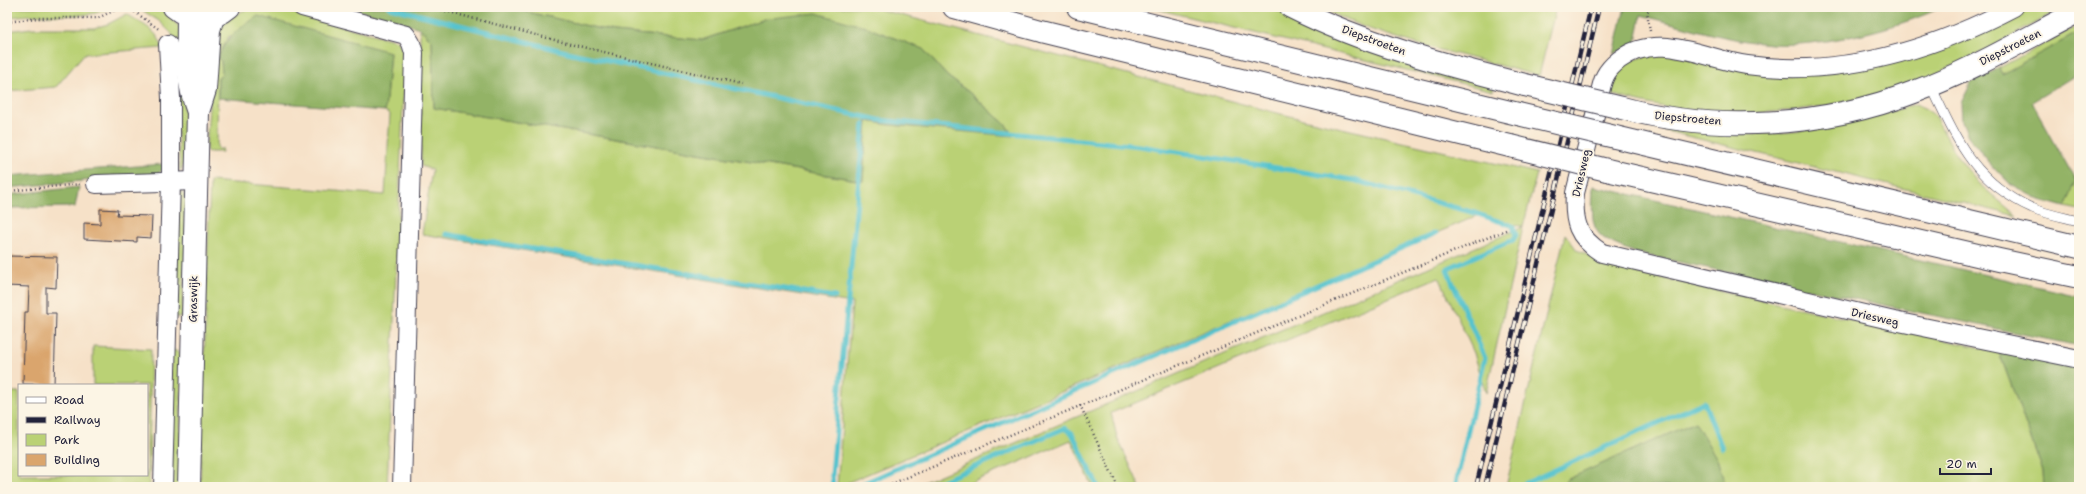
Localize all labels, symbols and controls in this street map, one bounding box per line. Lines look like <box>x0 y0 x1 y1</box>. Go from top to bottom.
street label: Diepstroeten <box>1340 22 1408 59</box>
street label: Diepstroeten <box>1977 25 2044 69</box>
street label: Diepstroeten <box>1654 108 1722 129</box>
street label: Driesweg <box>1569 148 1594 198</box>
street label: Graswijk <box>186 276 201 322</box>
street label: Driesweg <box>1850 305 1900 330</box>
legend <box>18 384 148 476</box>
text: Road <box>54 392 85 408</box>
text: Railway <box>54 412 101 428</box>
text: Park <box>54 432 80 448</box>
scale bar <box>1940 450 1991 476</box>
text: Building <box>54 452 100 468</box>
text: 20 m <box>1946 456 1977 472</box>

